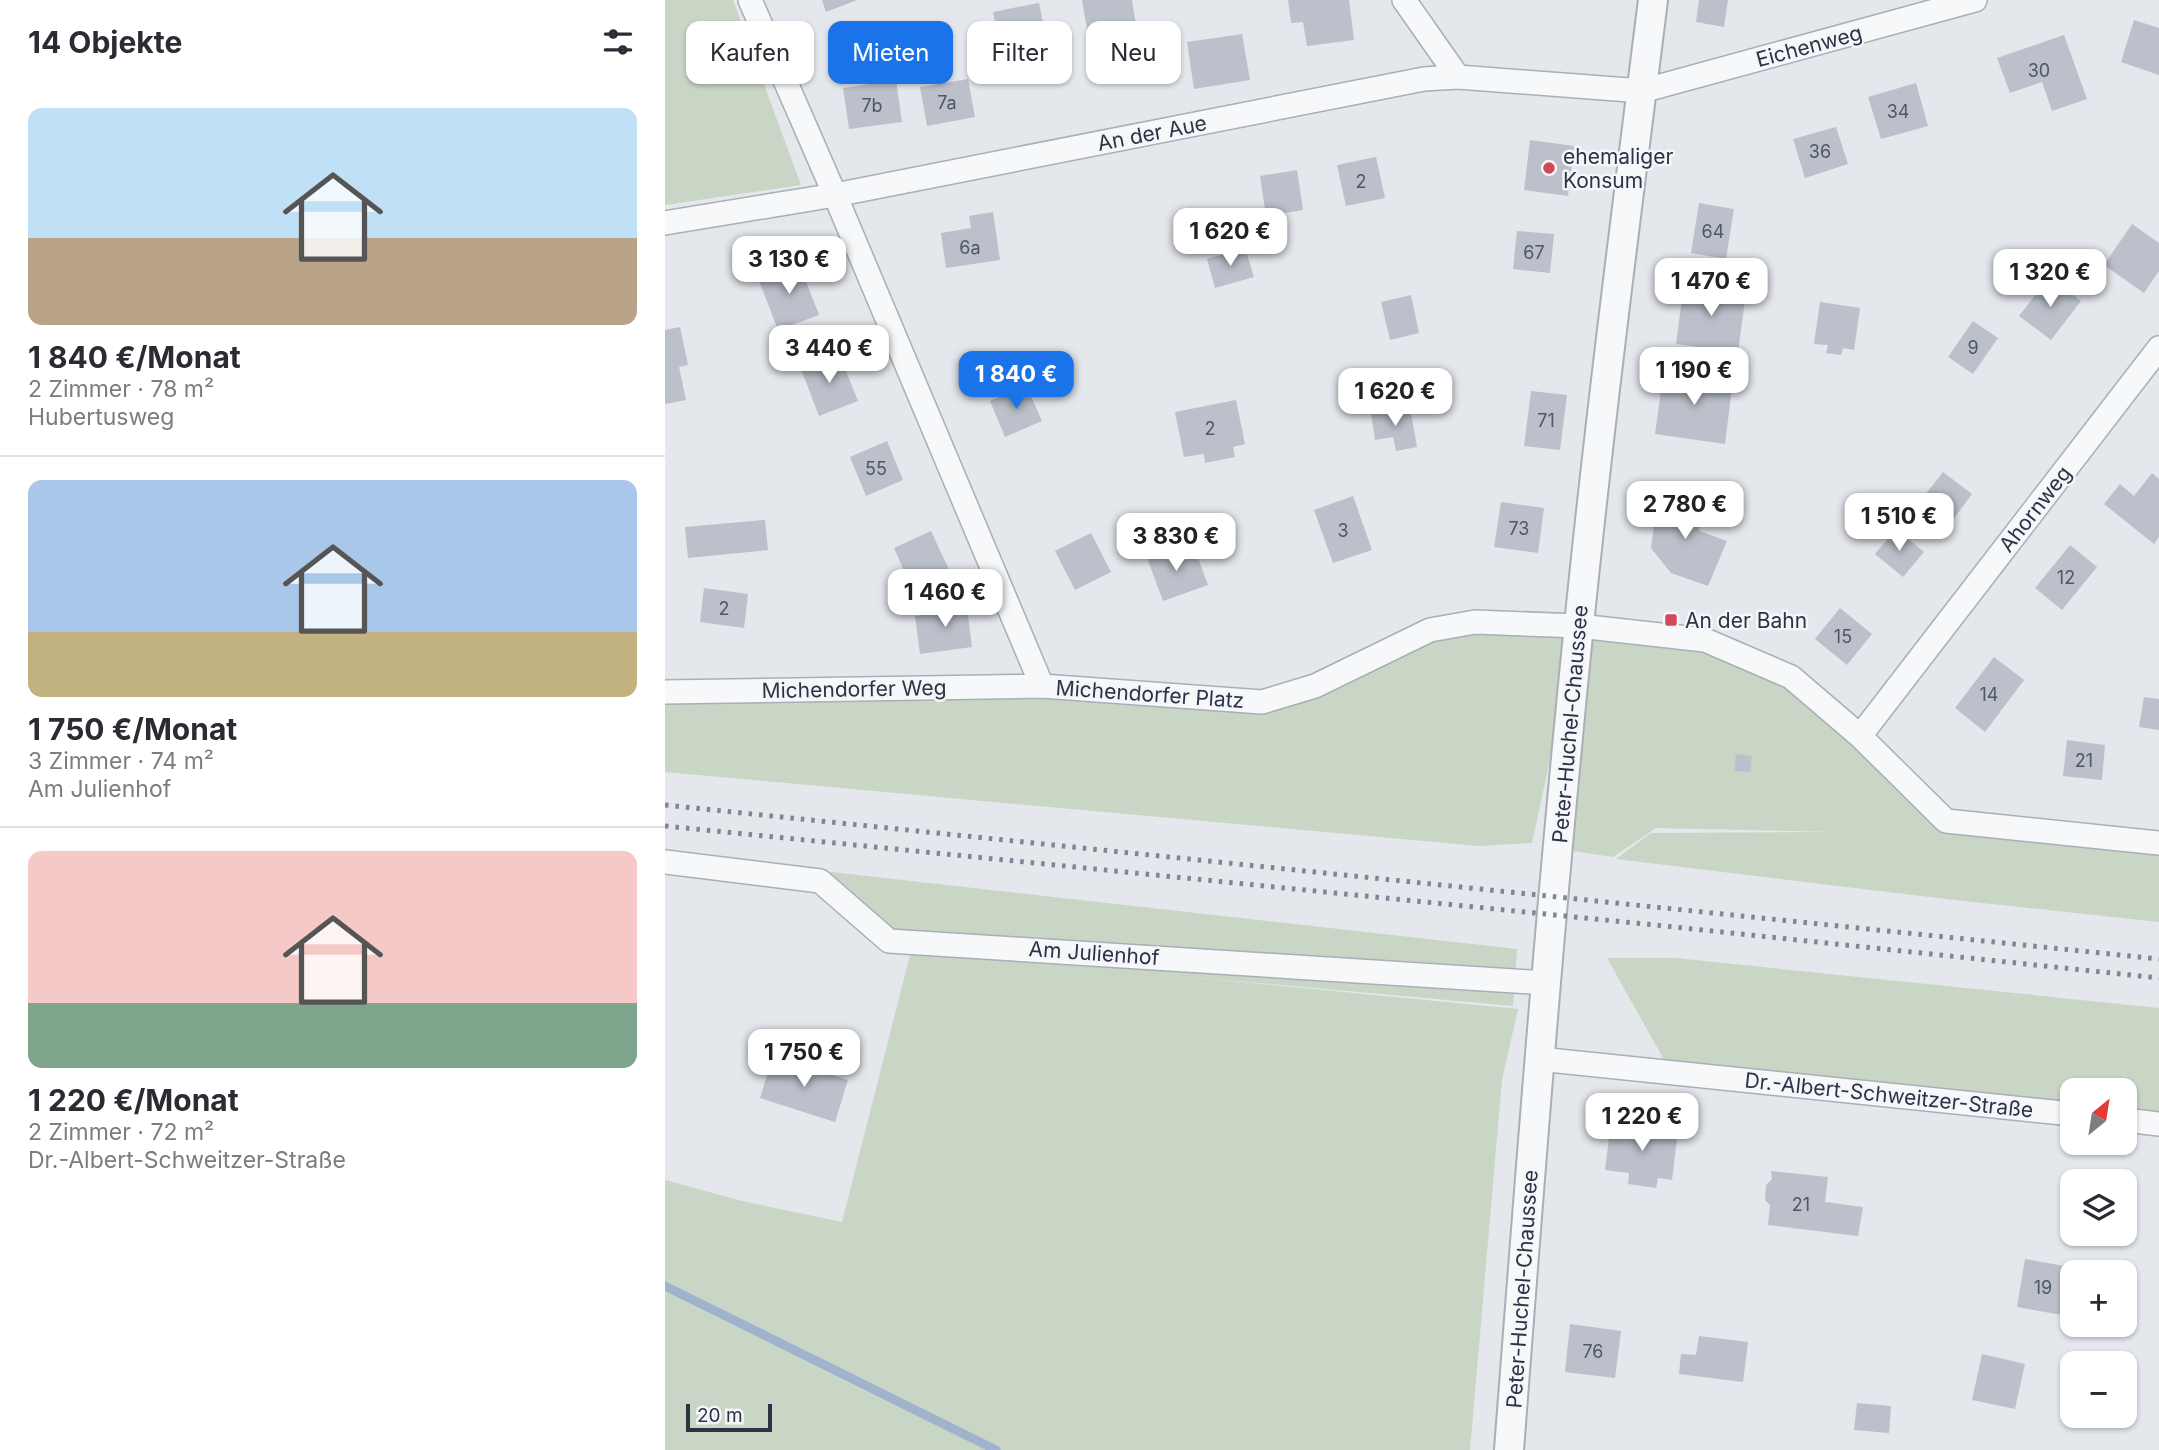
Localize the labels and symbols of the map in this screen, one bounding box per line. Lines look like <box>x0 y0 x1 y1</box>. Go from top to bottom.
street label: Eichenweg <box>1753 20 1865 72</box>
house number: 30 <box>2028 60 2050 81</box>
house number: 7a <box>937 92 957 113</box>
house number: 7b <box>861 95 883 116</box>
house number: 34 <box>1887 101 1909 122</box>
street label: An der Aue <box>1095 110 1209 156</box>
house number: 36 <box>1809 141 1831 162</box>
place label: ehemaliger Konsum <box>1563 144 1673 193</box>
marker: ehemaliger Konsum <box>1541 160 1557 176</box>
house number: 2 <box>1356 171 1366 192</box>
pin: 1 620 € <box>1165 208 1295 268</box>
house number: 64 <box>1702 221 1724 242</box>
pin: 3 130 € <box>724 236 854 296</box>
house number: 6a <box>959 237 981 258</box>
house number: 67 <box>1523 242 1545 263</box>
pin: 1 320 € <box>1985 250 2115 309</box>
pin: 1 470 € <box>1646 258 1776 318</box>
pin: 3 440 € <box>764 326 894 385</box>
house number: 9 <box>1967 337 1979 358</box>
pin: 1 190 € <box>1629 348 1759 407</box>
pin: 1 840 € <box>951 352 1081 411</box>
pin: 1 620 € <box>1330 368 1460 428</box>
house number: 71 <box>1537 410 1555 431</box>
house number: 2 <box>1205 418 1215 439</box>
house number: 55 <box>865 458 887 479</box>
street label: Ahornweg <box>1994 461 2076 557</box>
pin: 2 780 € <box>1620 482 1750 541</box>
pin: 1 510 € <box>1834 494 1964 553</box>
pin: 3 830 € <box>1111 514 1241 573</box>
house number: 73 <box>1508 518 1530 539</box>
house number: 3 <box>1337 520 1349 541</box>
house number: 12 <box>2057 567 2075 588</box>
pin: 1 460 € <box>880 570 1010 629</box>
house number: 2 <box>719 598 729 619</box>
street label: Peter-Huchel-Chaussee <box>1547 604 1593 844</box>
place label: An der Bahn <box>1685 608 1807 633</box>
marker: An der Bahn <box>1663 612 1679 628</box>
house number: 15 <box>1834 626 1852 647</box>
street label: Michendorfer Weg <box>761 675 947 703</box>
street label: Michendorfer Platz <box>1055 675 1245 713</box>
house number: 14 <box>1980 684 1998 705</box>
house number: 21 <box>2075 750 2093 771</box>
street label: Am Julienhof <box>1028 936 1160 970</box>
pin: 1 750 € <box>739 1030 869 1089</box>
street label: Dr.-Albert-Schweitzer-Straße <box>1743 1067 2035 1123</box>
north arrow <box>2060 1078 2137 1155</box>
pin: 1 220 € <box>1577 1094 1707 1153</box>
street label: Peter-Huchel-Chaussee <box>1501 1169 1543 1409</box>
house number: 21 <box>1792 1194 1810 1215</box>
house number: 19 <box>2034 1277 2052 1298</box>
house number: 76 <box>1582 1341 1604 1362</box>
scale bar <box>686 1401 772 1433</box>

